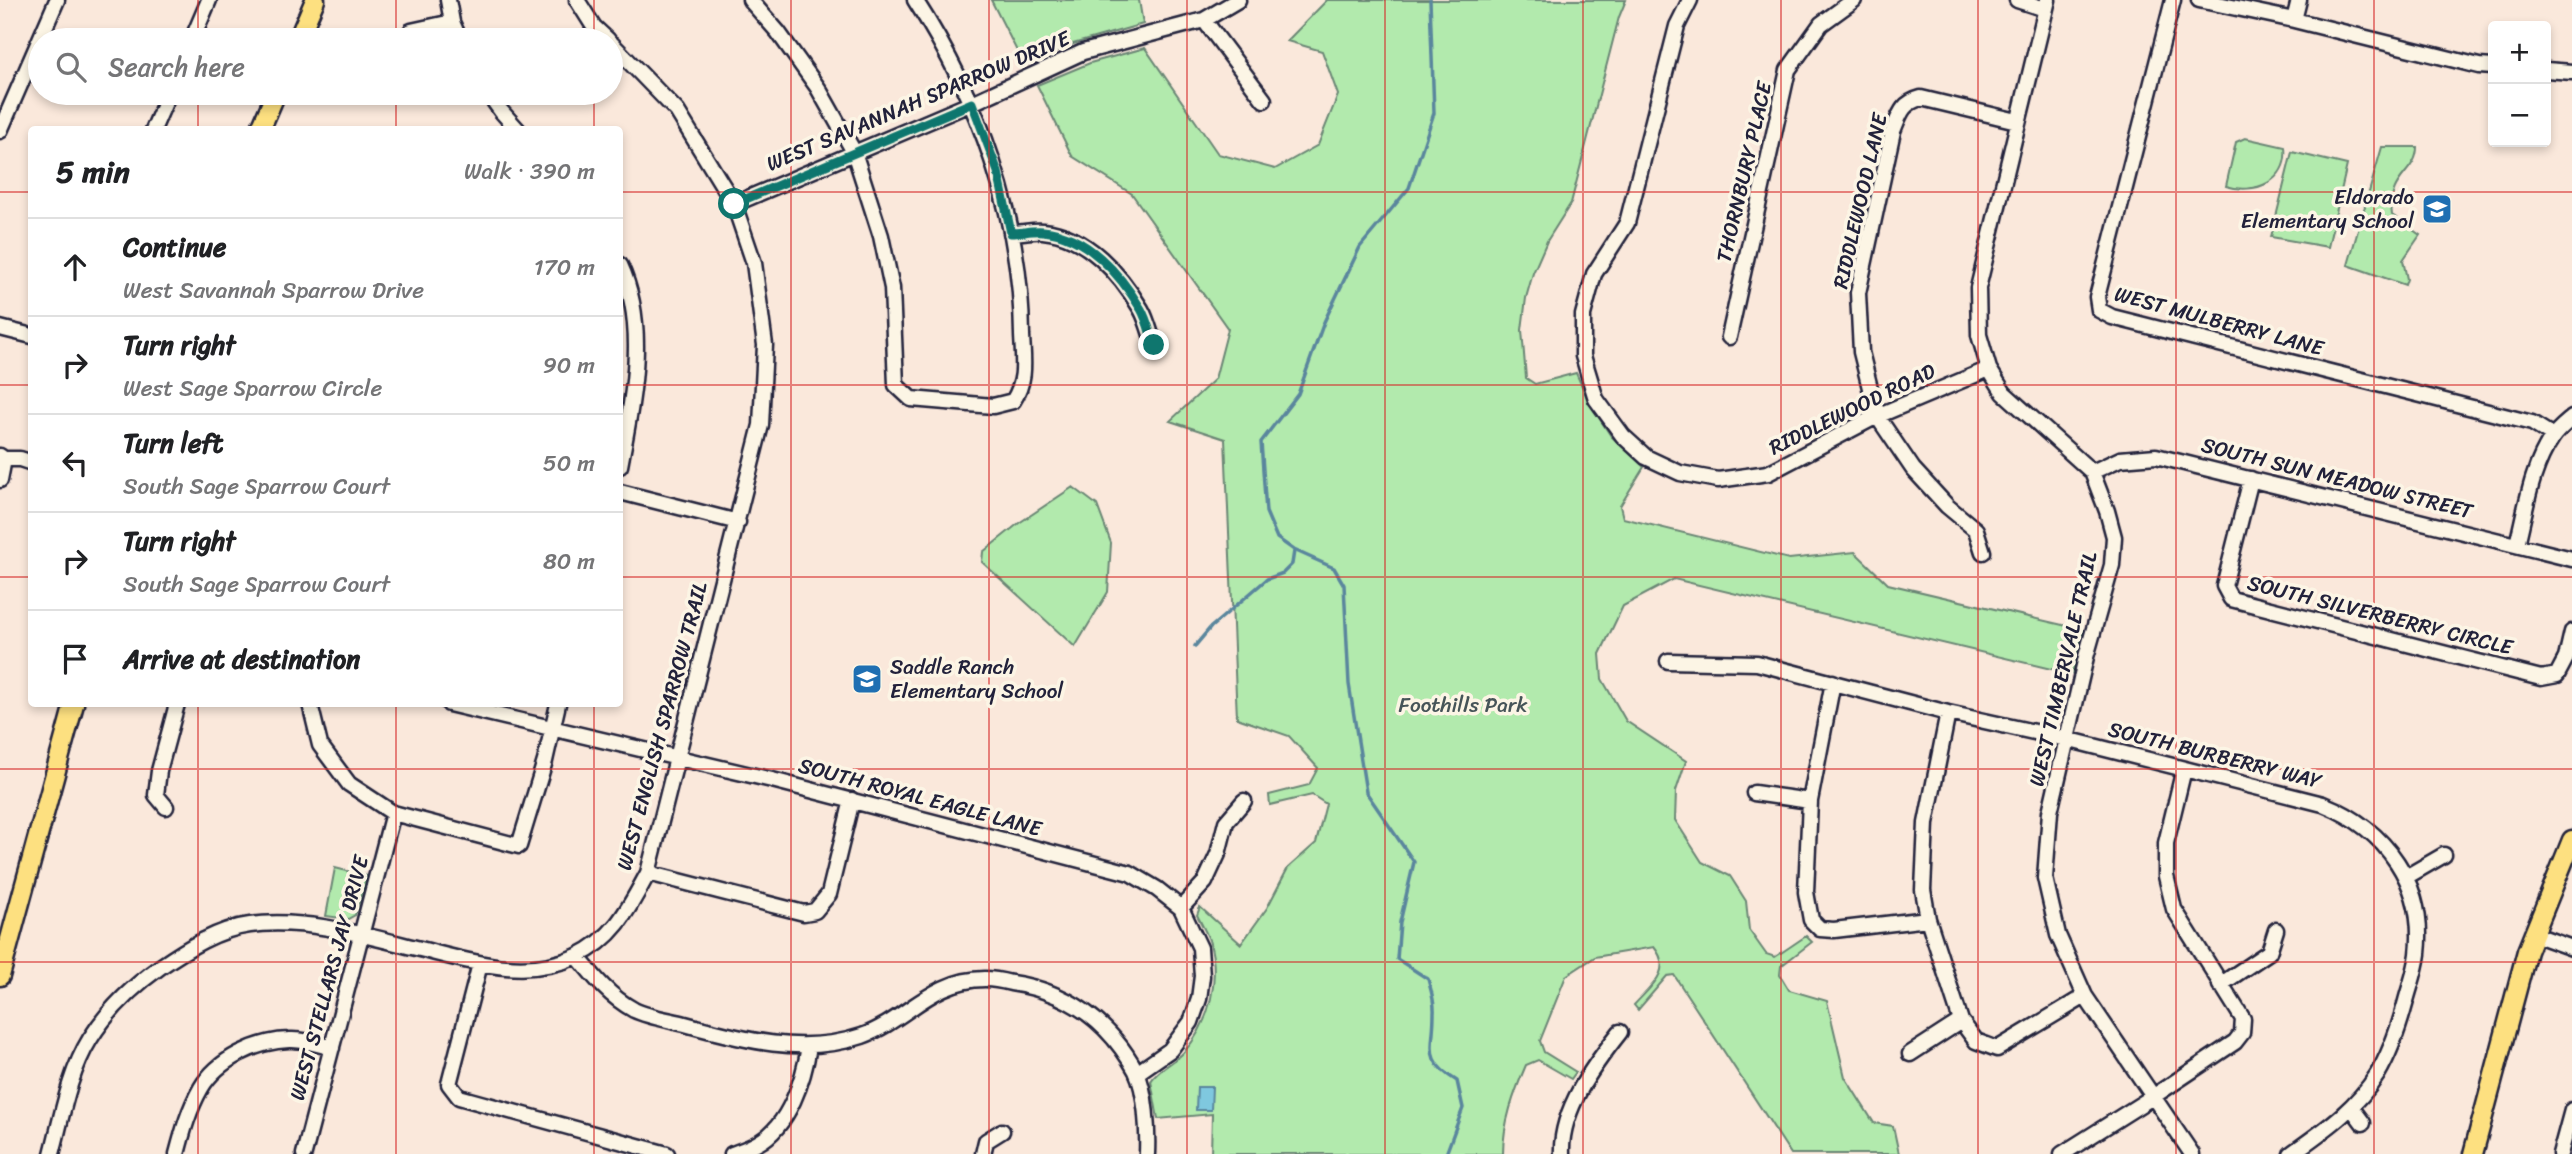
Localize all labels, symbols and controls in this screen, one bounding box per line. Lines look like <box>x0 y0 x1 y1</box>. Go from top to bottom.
street label: WEST SAVANNAH SPARROW DRIVE <box>760 19 1077 182</box>
map controls <box>2488 21 2551 147</box>
button: + <box>2488 21 2551 84</box>
search box <box>28 28 623 105</box>
text: Search here <box>108 44 245 90</box>
icon: search <box>52 48 90 86</box>
street label: THORNBURY PLACE <box>1705 77 1784 266</box>
button: − <box>2488 84 2551 147</box>
street label: RIDDLEWOOD LANE <box>1821 108 1899 292</box>
text: 5 min <box>56 145 130 199</box>
text: Walk · 390 m <box>464 151 595 192</box>
place label: Eldorado Elementary School <box>2241 178 2415 240</box>
route start <box>718 188 749 219</box>
school or university icon: Eldorado Elementary School <box>2420 192 2454 226</box>
text: Continue <box>123 224 226 270</box>
text: 170 m <box>534 247 595 288</box>
icon: ahead <box>56 248 94 286</box>
text: West Savannah Sparrow Drive <box>123 270 424 311</box>
street label: WEST MULBERRY LANE <box>2110 275 2329 368</box>
text: Turn right <box>123 322 236 368</box>
route end <box>1138 329 1169 360</box>
text: 90 m <box>543 345 595 386</box>
icon: right <box>56 346 94 384</box>
street label: RIDDLEWOOD ROAD <box>1762 352 1942 466</box>
text: West Sage Sparrow Circle <box>123 368 382 409</box>
text: Turn left <box>123 420 223 466</box>
street label: SOUTH SUN MEADOW STREET <box>2197 426 2478 531</box>
text: 50 m <box>543 443 595 484</box>
icon: left <box>56 444 94 482</box>
text: South Sage Sparrow Court <box>123 466 390 507</box>
text: Turn right <box>123 518 236 564</box>
text: 80 m <box>543 541 595 582</box>
icon: right <box>56 542 94 580</box>
street label: WEST TIMBERVALE TRAIL <box>2017 547 2109 790</box>
text: South Sage Sparrow Court <box>123 564 390 605</box>
street label: SOUTH SILVERBERRY CIRCLE <box>2243 564 2518 667</box>
street label: WEST ENGLISH SPARROW TRAIL <box>605 577 719 875</box>
text: Arrive at destination <box>123 636 360 682</box>
icon: arrive <box>56 640 94 678</box>
place label: Saddle Ranch Elementary School <box>890 648 1064 710</box>
school or university icon: Saddle Ranch Elementary School <box>850 662 884 696</box>
park label: Foothills Park <box>1399 686 1528 724</box>
street label: SOUTH BURBERRY WAY <box>2104 710 2327 800</box>
street label: SOUTH ROYAL EAGLE LANE <box>794 746 1047 848</box>
street label: WEST STELLARS JAY DRIVE <box>278 850 380 1105</box>

